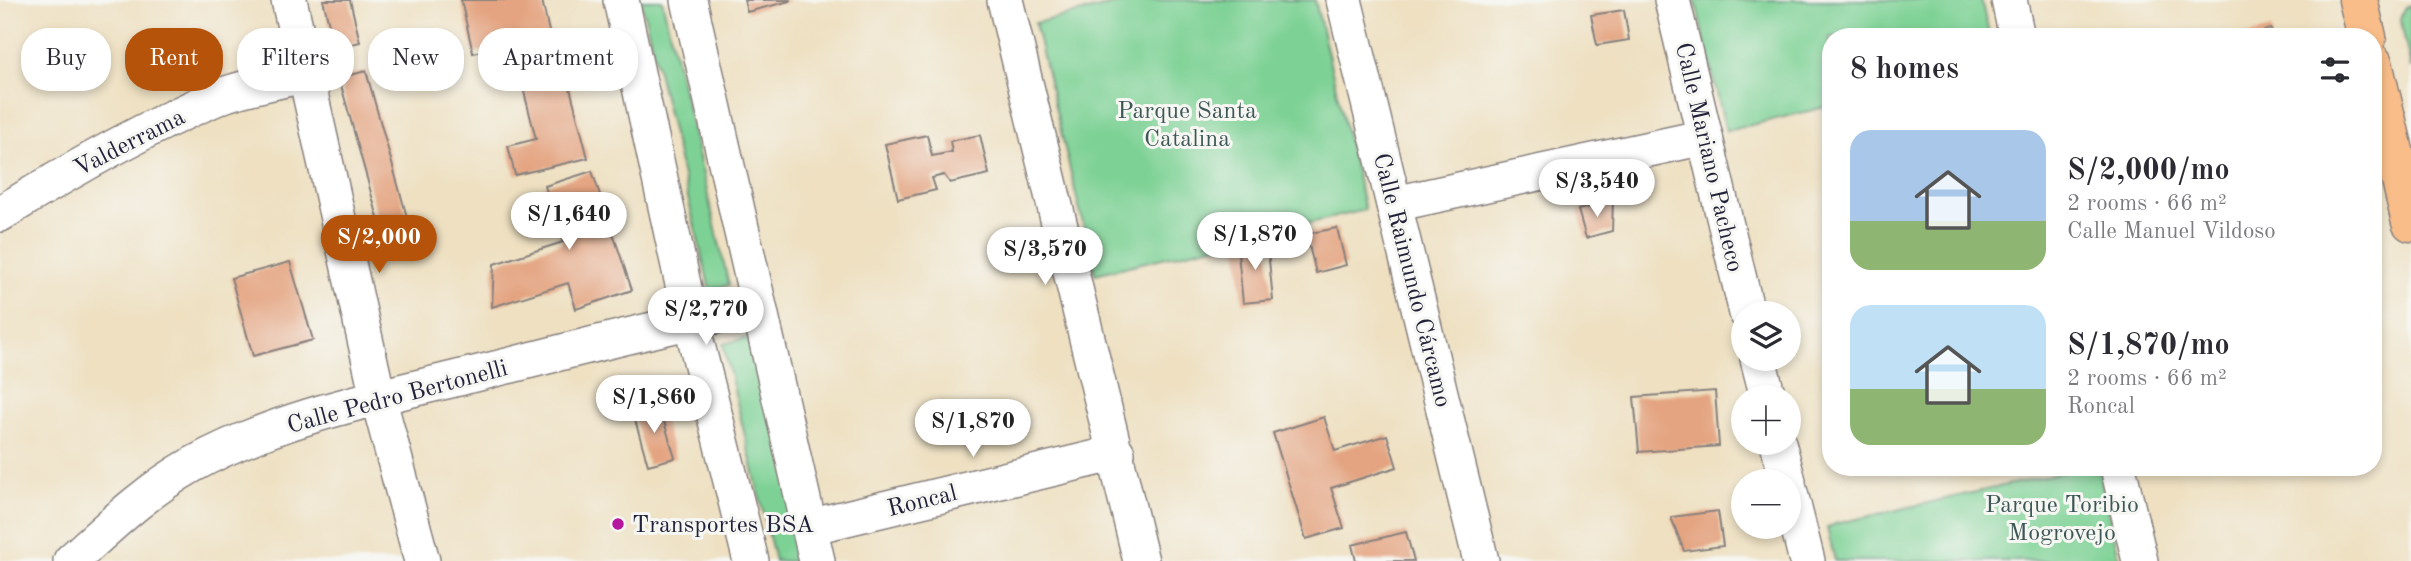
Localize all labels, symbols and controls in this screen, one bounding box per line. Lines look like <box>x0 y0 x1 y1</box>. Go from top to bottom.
chip: Buy <box>21 28 111 91</box>
chip: Rent <box>125 28 223 91</box>
chip: Filters <box>237 28 354 91</box>
chip: New <box>368 28 464 91</box>
chip: Apartment <box>478 28 638 91</box>
street label: Calle Mariano Pacheco <box>1670 41 1746 274</box>
icon: filters <box>2316 51 2354 89</box>
text: 8 homes <box>1850 55 1959 85</box>
park label: Parque Santa Catalina <box>1117 100 1257 152</box>
street label: Valderrama <box>71 106 189 182</box>
street label: Calle Raimundo Cárcamo <box>1368 151 1454 410</box>
text: S/2,000/mo <box>2067 156 2230 186</box>
icon: home <box>1906 158 1990 242</box>
pin: S/3,540 <box>1532 160 1662 219</box>
text: S/3,540 <box>1555 170 1639 193</box>
pin: S/1,640 <box>504 192 634 252</box>
text: 2 rooms · 66 m² <box>2067 192 2227 215</box>
text: S/1,640 <box>527 203 611 226</box>
pin: S/1,870 <box>1190 212 1320 272</box>
pin: S/2,000 <box>314 216 444 275</box>
text: Calle Manuel Vildoso <box>2067 220 2276 243</box>
text: S/1,870 <box>1213 223 1297 246</box>
text: S/2,000 <box>337 226 421 249</box>
pin: S/3,570 <box>980 228 1110 287</box>
text: S/3,570 <box>1003 238 1087 261</box>
pin: S/2,770 <box>641 288 771 347</box>
text: S/2,770 <box>664 298 748 321</box>
map controls <box>1731 301 1801 539</box>
button: layers <box>1731 301 1801 371</box>
text: S/1,870/mo <box>2067 331 2230 361</box>
icon: home <box>1906 333 1990 417</box>
street label: Calle Pedro Bertonelli <box>285 357 510 439</box>
text: 2 rooms · 66 m² <box>2067 367 2227 390</box>
pin: S/1,860 <box>589 376 719 435</box>
button: + <box>1731 385 1801 455</box>
text: S/1,860 <box>612 386 696 409</box>
text: Roncal <box>2067 395 2135 418</box>
pin: S/1,870 <box>908 400 1038 459</box>
text: S/1,870 <box>931 410 1015 433</box>
button: − <box>1731 469 1801 539</box>
street label: Roncal <box>885 482 960 522</box>
park label: Parque Toribio Mogrovejo <box>1985 494 2139 546</box>
place label: Transportes BSA <box>632 514 814 538</box>
marker: Transportes BSA <box>610 516 626 532</box>

